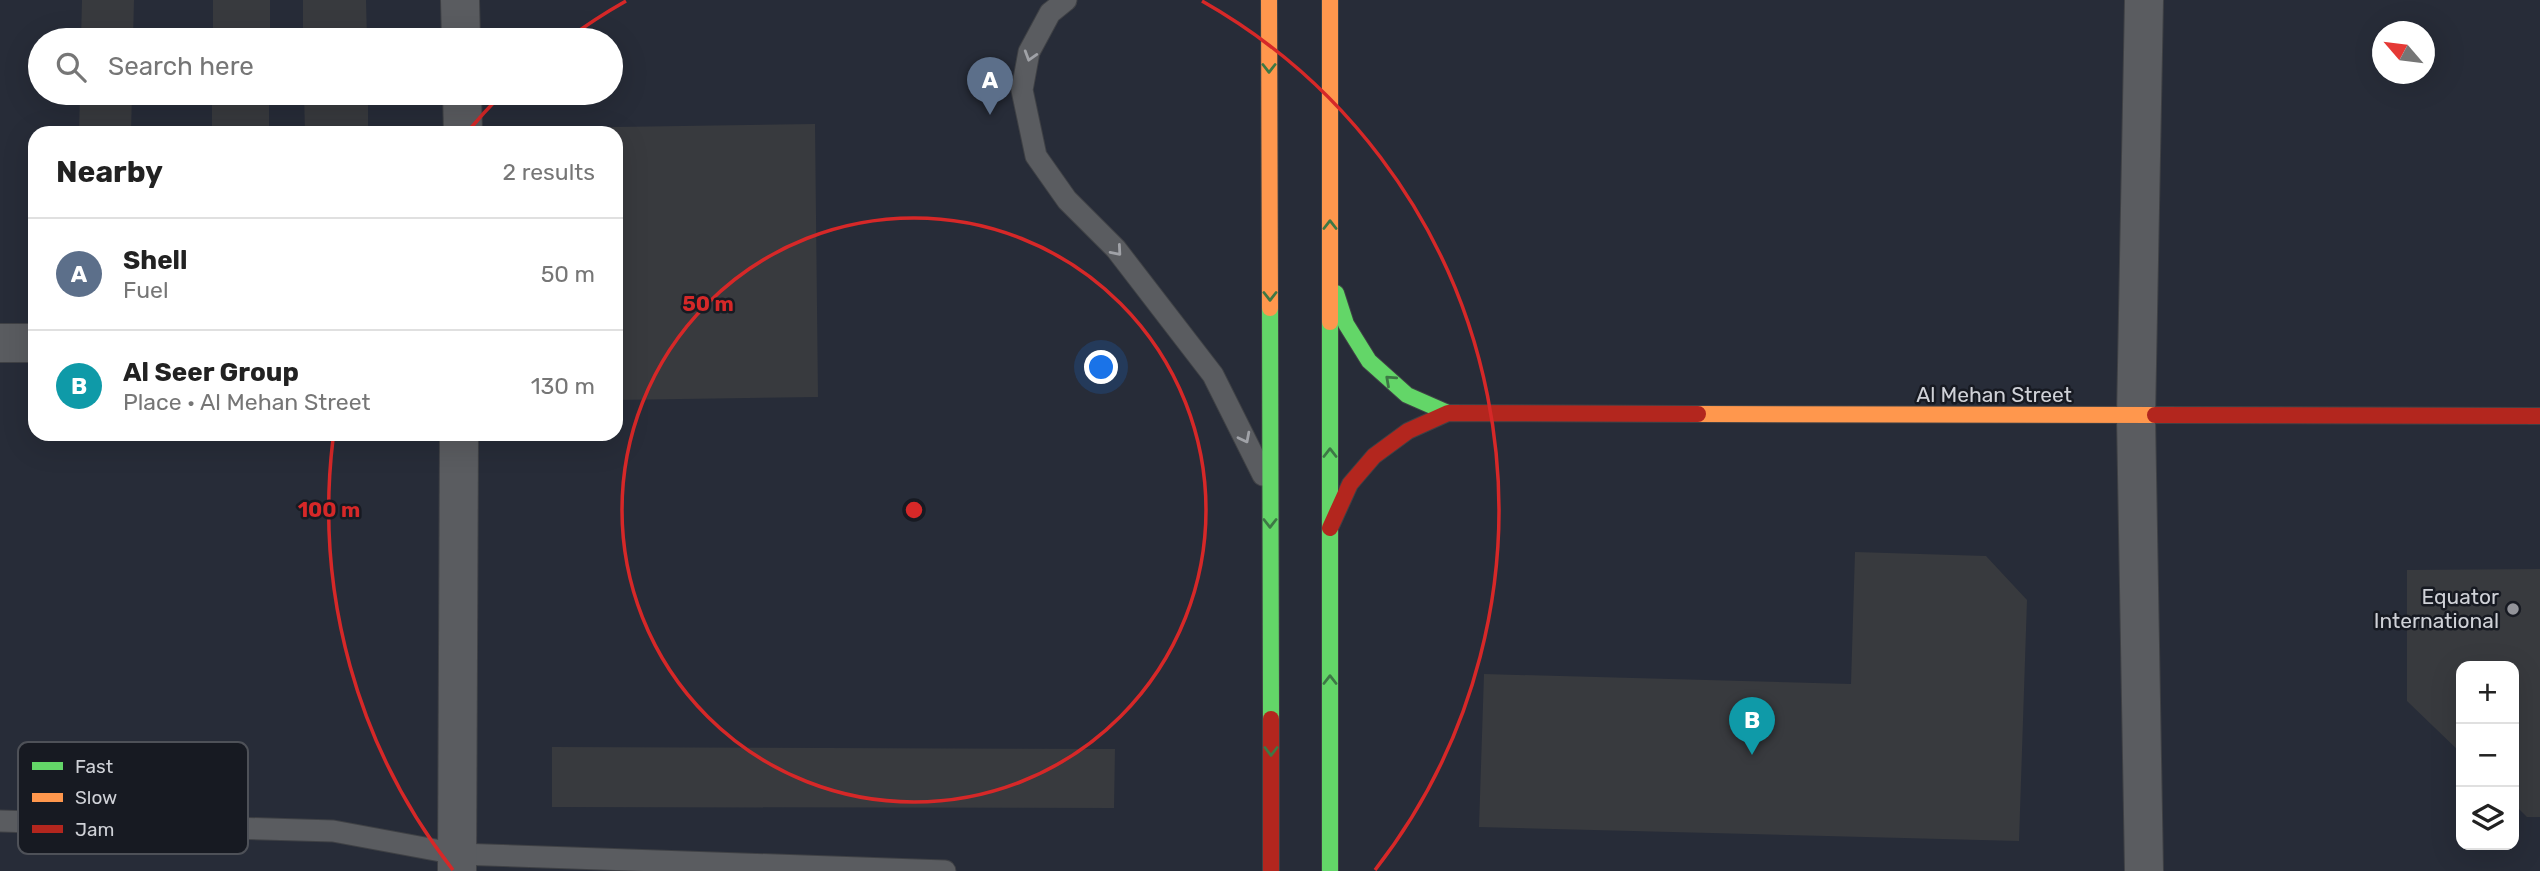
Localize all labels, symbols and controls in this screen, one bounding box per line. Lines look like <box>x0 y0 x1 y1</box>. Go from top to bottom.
north arrow <box>2372 21 2435 84</box>
search box <box>28 28 623 105</box>
icon: search <box>52 48 90 86</box>
one-way arrow <box>1023 49 1038 61</box>
text: Search here <box>108 51 254 82</box>
pin: A <box>967 57 1013 115</box>
one-way arrow <box>1261 63 1277 74</box>
text: Nearby <box>56 154 163 190</box>
text: 2 results <box>503 158 595 186</box>
one-way arrow <box>1322 220 1338 230</box>
one-way arrow <box>1109 243 1121 256</box>
text: Shell <box>123 245 187 276</box>
text: A <box>71 260 87 288</box>
text: 50 m <box>541 260 595 288</box>
text: Fuel <box>123 276 169 304</box>
text: 50 m <box>682 291 734 316</box>
one-way arrow <box>1262 291 1278 301</box>
your location <box>1084 350 1118 384</box>
text: Al Seer Group <box>123 357 299 388</box>
text: B <box>71 372 87 400</box>
text: 130 m <box>531 372 595 400</box>
one-way arrow <box>1385 376 1398 388</box>
street label: Al Mehan Street <box>1916 382 2072 407</box>
text: Place · Al Mehan Street <box>123 388 370 416</box>
one-way arrow <box>1236 431 1250 443</box>
one-way arrow <box>1322 447 1338 458</box>
text: 100 m <box>298 497 360 522</box>
centre of rings <box>902 498 926 522</box>
one-way arrow <box>1262 518 1278 529</box>
place label: Equator International <box>2374 584 2499 633</box>
marker: Equator International <box>2505 601 2521 617</box>
map controls <box>2456 661 2519 850</box>
button: + <box>2456 661 2519 724</box>
one-way arrow <box>1322 675 1338 685</box>
pin: B <box>1729 697 1775 755</box>
button: − <box>2456 724 2519 787</box>
legend <box>18 742 248 854</box>
one-way arrow <box>1263 746 1279 756</box>
text: Fast <box>75 755 114 778</box>
text: Slow <box>75 786 117 809</box>
button: layers <box>2456 787 2519 850</box>
text: Jam <box>75 818 114 841</box>

